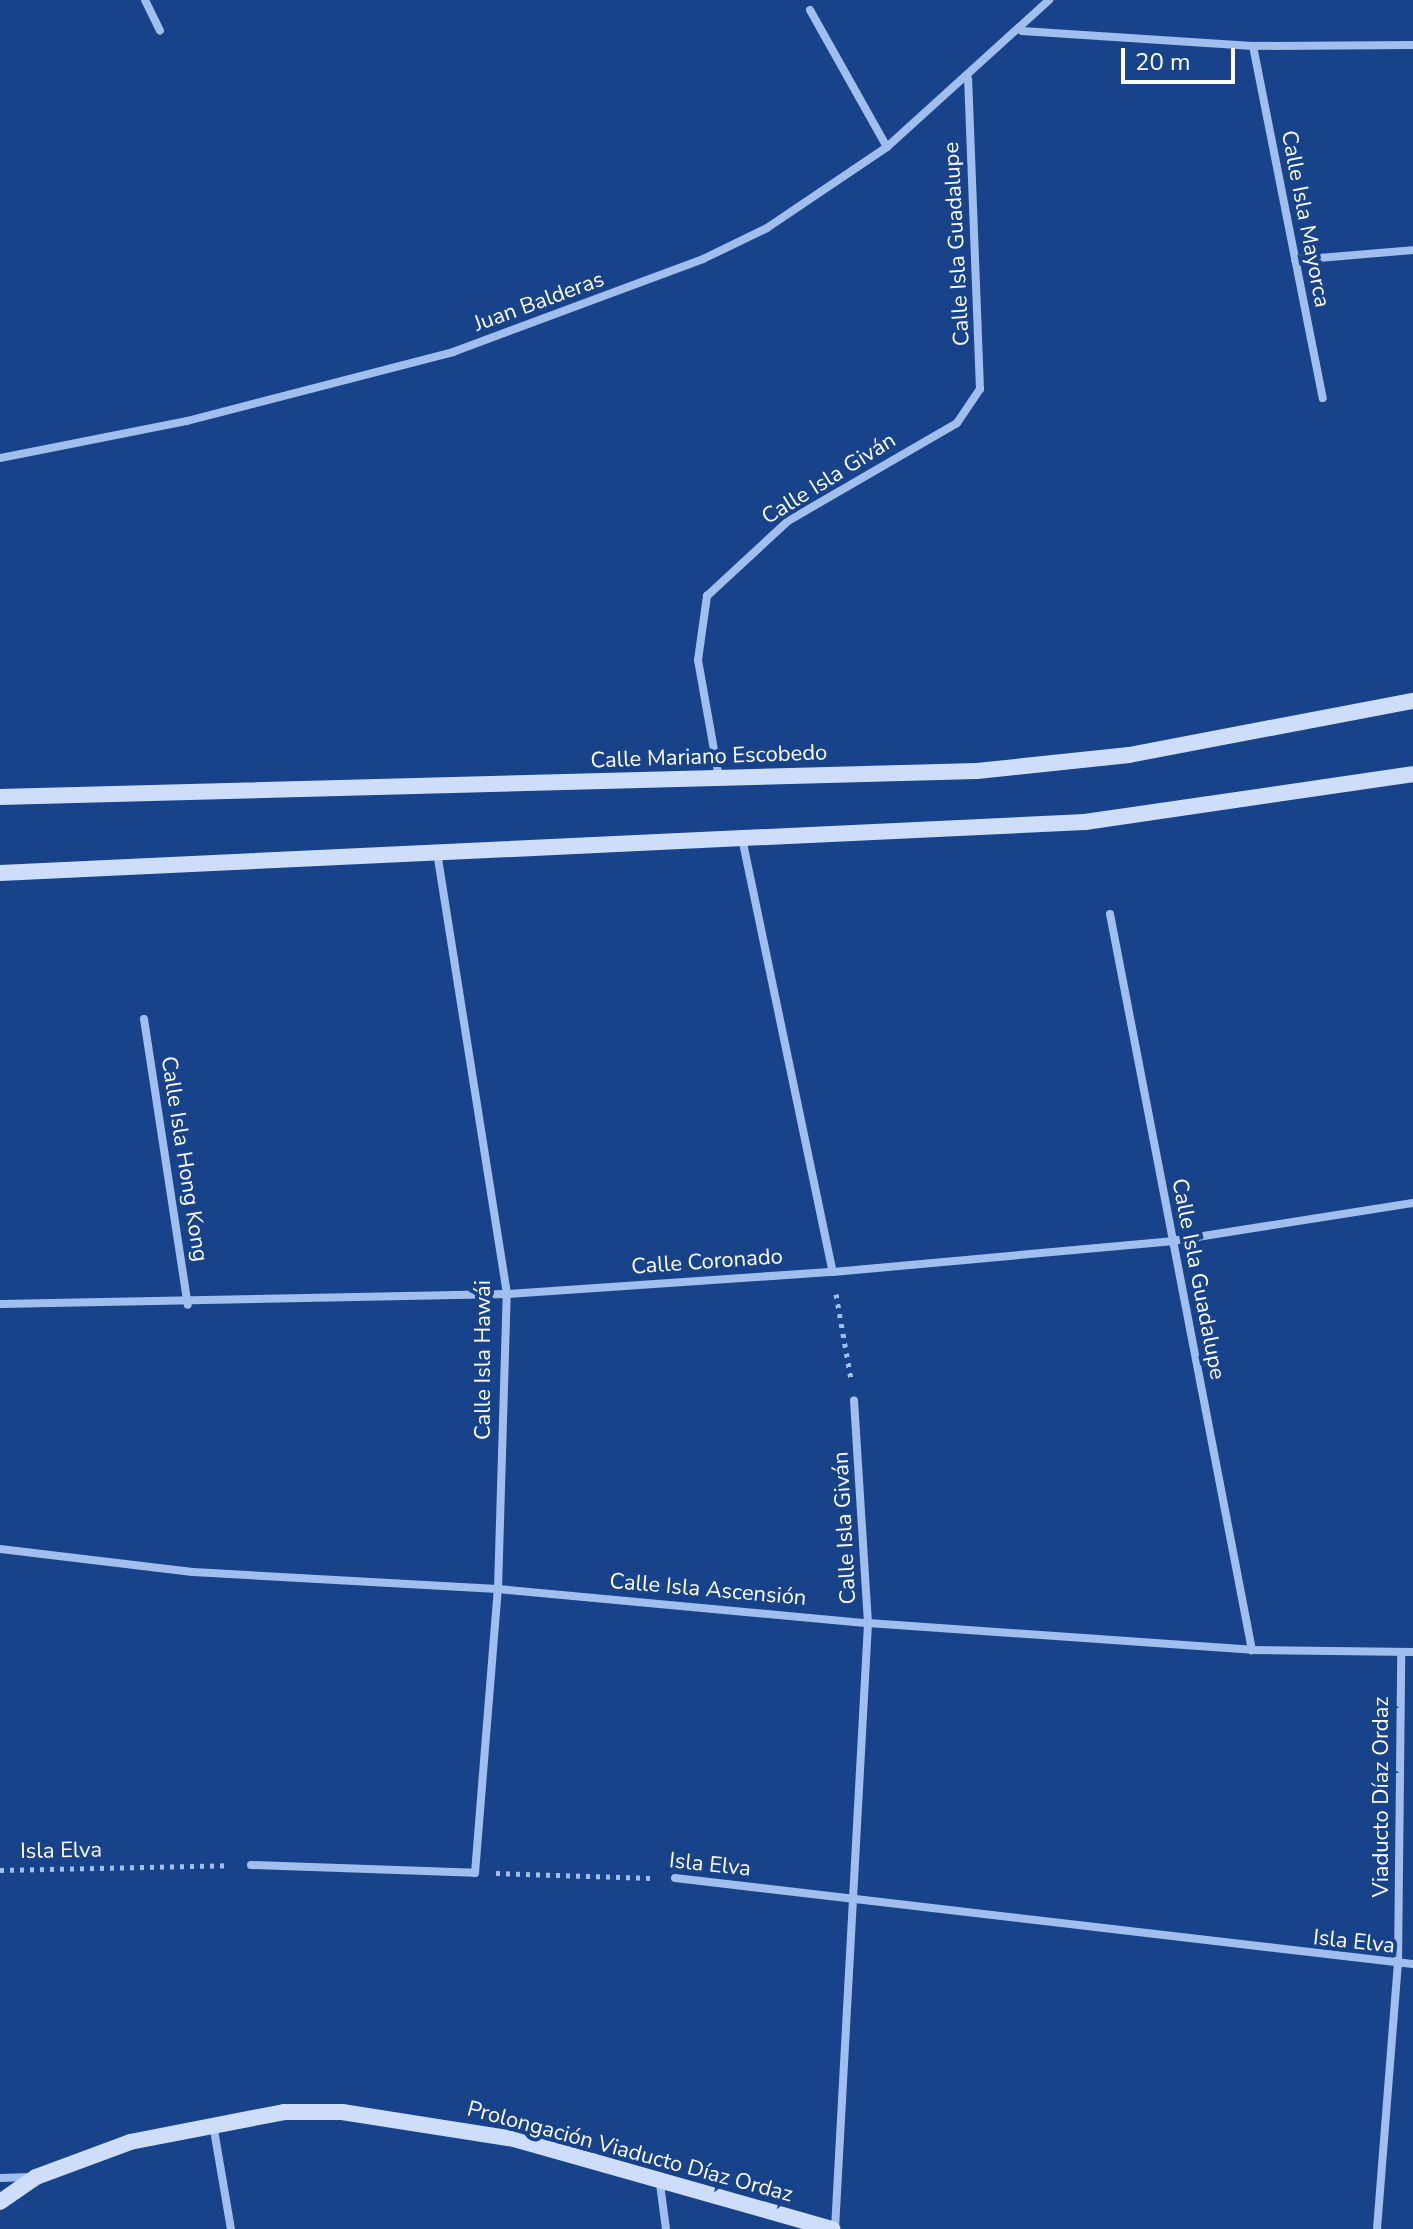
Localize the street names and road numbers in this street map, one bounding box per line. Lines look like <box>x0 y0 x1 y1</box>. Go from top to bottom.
street label: Calle Isla Mayorca <box>1275 128 1335 310</box>
street label: Calle Isla Guadalupe <box>938 141 976 347</box>
street label: Juan Balderas <box>470 266 608 338</box>
street label: Calle Isla Giván <box>757 427 901 531</box>
street label: Calle Mariano Escobedo <box>590 740 828 774</box>
street label: Calle Isla Hong Kong <box>155 1054 213 1264</box>
street label: Calle Isla Guadalupe <box>1166 1176 1230 1382</box>
street label: Calle Coronado <box>630 1244 784 1280</box>
street label: Calle Isla Hawái <box>471 1280 497 1440</box>
street label: Calle Isla Giván <box>828 1451 862 1605</box>
street label: Calle Isla Ascensión <box>608 1568 808 1612</box>
street label: Viaducto Díaz Ordaz <box>1369 1697 1395 1897</box>
street label: Isla Elva <box>20 1837 102 1865</box>
street label: Isla Elva <box>668 1848 752 1882</box>
street label: Isla Elva <box>1312 1925 1396 1959</box>
street label: Prolongación Viaducto Díaz Ordaz <box>464 2096 796 2208</box>

